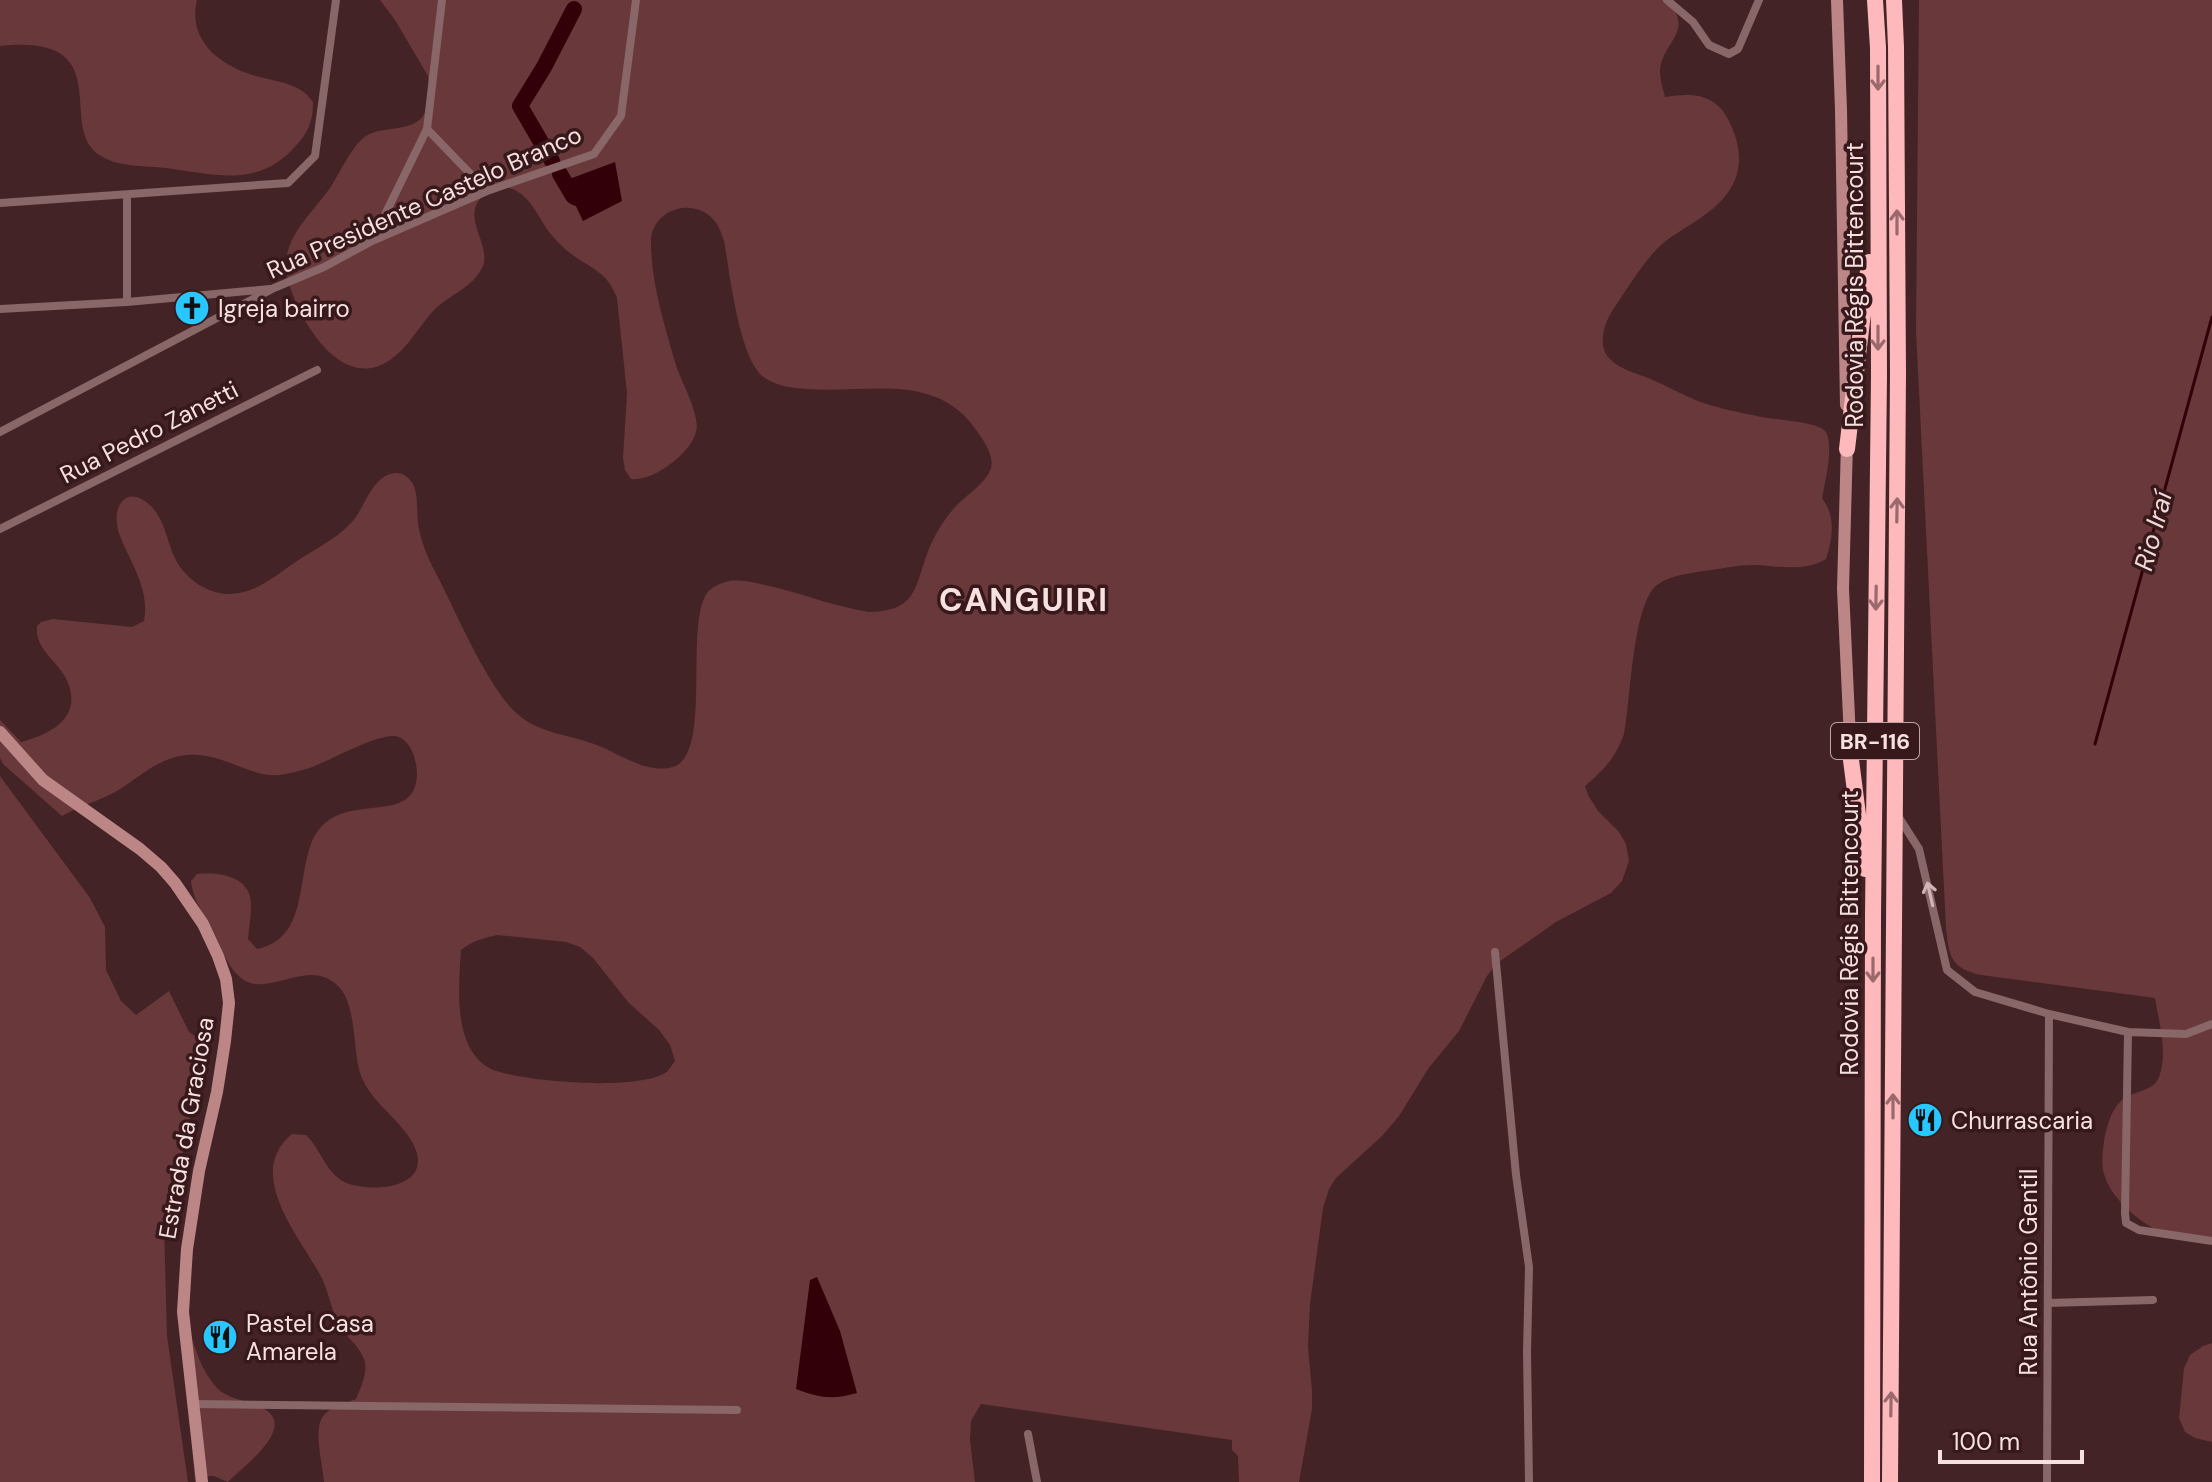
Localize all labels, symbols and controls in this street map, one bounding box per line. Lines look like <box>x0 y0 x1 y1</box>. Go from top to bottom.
one-way arrow <box>1870 64 1886 91</box>
street label: Rua Presidente Castelo Branco <box>262 118 586 286</box>
street label: Rodovia Régis Bittencourt <box>1839 142 1870 428</box>
one-way arrow <box>1889 209 1905 236</box>
church icon: Igreja bairro <box>173 289 211 327</box>
place label: Igreja bairro <box>218 293 350 324</box>
one-way arrow <box>1871 324 1886 351</box>
street label: Rua Pedro Zanetti <box>55 374 243 490</box>
water label: Rio Iraí <box>2126 486 2180 574</box>
one-way arrow <box>1889 497 1905 524</box>
district label: CANGUIRI <box>939 579 1109 621</box>
one-way arrow <box>1868 584 1884 611</box>
road number: BR-116 <box>1831 723 1919 759</box>
street label: Rodovia Régis Bittencourt <box>1834 790 1865 1076</box>
one-way arrow <box>1921 882 1936 908</box>
one-way arrow <box>1865 956 1881 983</box>
street label: Estrada da Graciosa <box>151 1015 221 1241</box>
one-way arrow <box>1885 1093 1901 1120</box>
restaurant icon: Churrascaria <box>1906 1101 1944 1139</box>
place label: Churrascaria <box>1951 1105 2093 1136</box>
street label: Rua Antônio Gentil <box>2013 1169 2044 1375</box>
place label: Pastel Casa Amarela <box>246 1308 374 1367</box>
restaurant icon: Pastel Casa Amarela <box>201 1318 239 1356</box>
one-way arrow <box>1883 1391 1899 1418</box>
scale bar <box>1940 1414 2082 1464</box>
text: 100 m <box>1952 1426 2020 1457</box>

